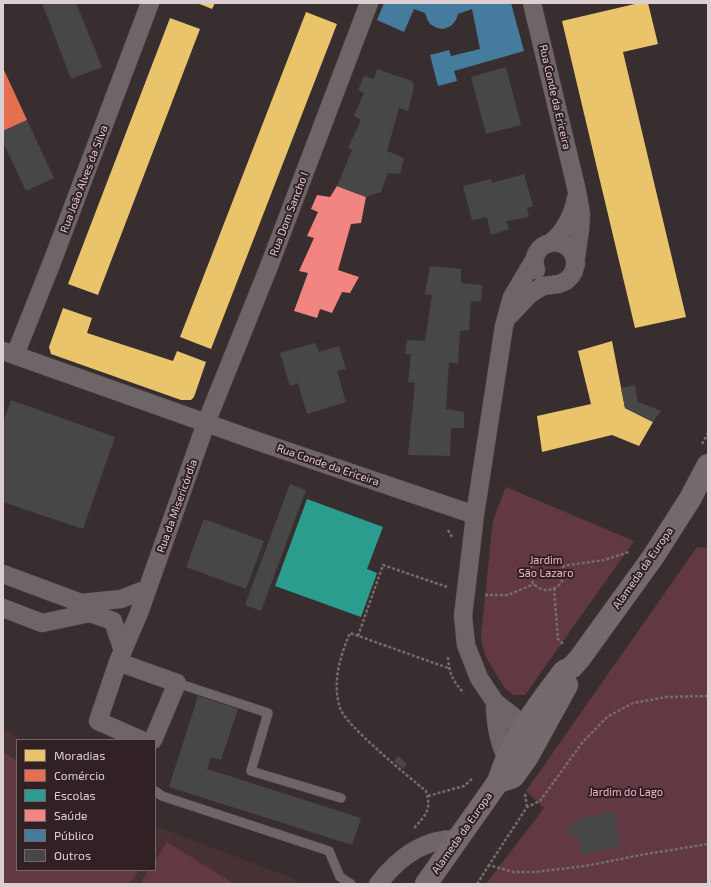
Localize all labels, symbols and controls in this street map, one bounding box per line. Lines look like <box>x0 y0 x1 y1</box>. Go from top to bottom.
street label: Rua Conde da Ericeira <box>536 43 574 151</box>
street label: Rua João Alves da Silva <box>57 123 111 235</box>
street label: Rua Dom Sancho I <box>267 170 311 258</box>
street label: Rua Conde da Ericeira <box>275 441 381 489</box>
street label: Rua da Misericórdia <box>154 458 200 554</box>
street label: Alameda da Europa <box>610 525 676 611</box>
park label: Jardim São Lazaro <box>519 553 573 579</box>
legend <box>16 739 156 871</box>
text: Moradias <box>54 748 105 762</box>
text: Comércio <box>54 768 105 782</box>
park label: Jardim do Lago <box>589 785 663 799</box>
text: Escolas <box>54 788 96 802</box>
street label: Alameda da Europa <box>429 790 495 876</box>
text: Saúde <box>54 808 87 822</box>
text: Público <box>54 828 94 842</box>
text: Outros <box>54 848 91 862</box>

